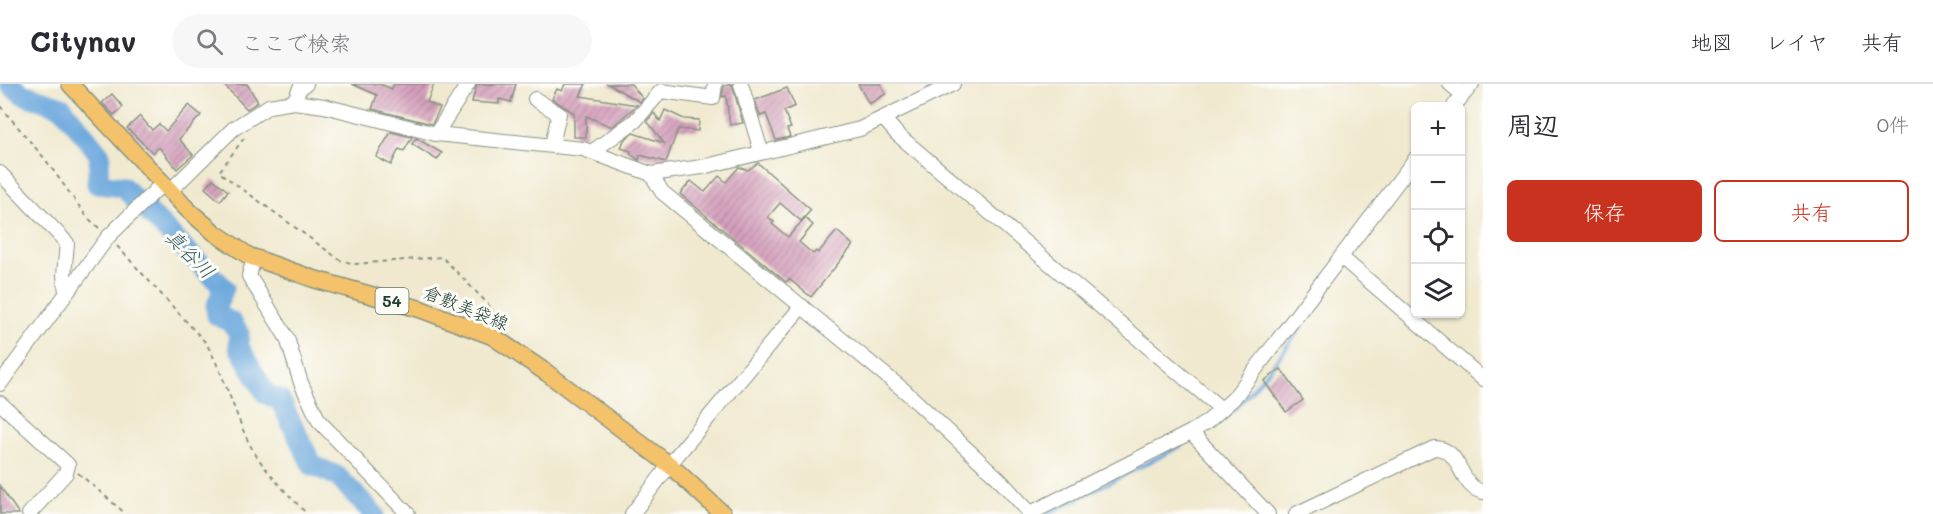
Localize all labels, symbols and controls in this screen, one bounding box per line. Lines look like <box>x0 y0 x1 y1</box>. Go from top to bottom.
search box <box>172 14 592 68</box>
text: Citynav <box>30 23 136 59</box>
icon: search <box>193 25 226 58</box>
text: ここで検索 <box>241 28 351 57</box>
text: 地図 <box>1691 28 1733 55</box>
text: レイヤ <box>1766 28 1828 55</box>
text: 共有 <box>1861 28 1903 55</box>
map controls <box>1411 102 1465 318</box>
button: + <box>1411 102 1465 156</box>
text: 周辺 <box>1507 108 1559 142</box>
text: 0件 <box>1877 111 1909 137</box>
button: − <box>1411 156 1465 210</box>
button: 保存 <box>1507 180 1702 242</box>
button: 共有 <box>1714 180 1909 242</box>
button: locate <box>1411 210 1465 264</box>
water label: 真谷川 <box>160 223 221 284</box>
button: layers <box>1411 264 1465 318</box>
street label: 倉敷美袋線 <box>420 279 513 335</box>
road number: 54 <box>376 288 408 314</box>

